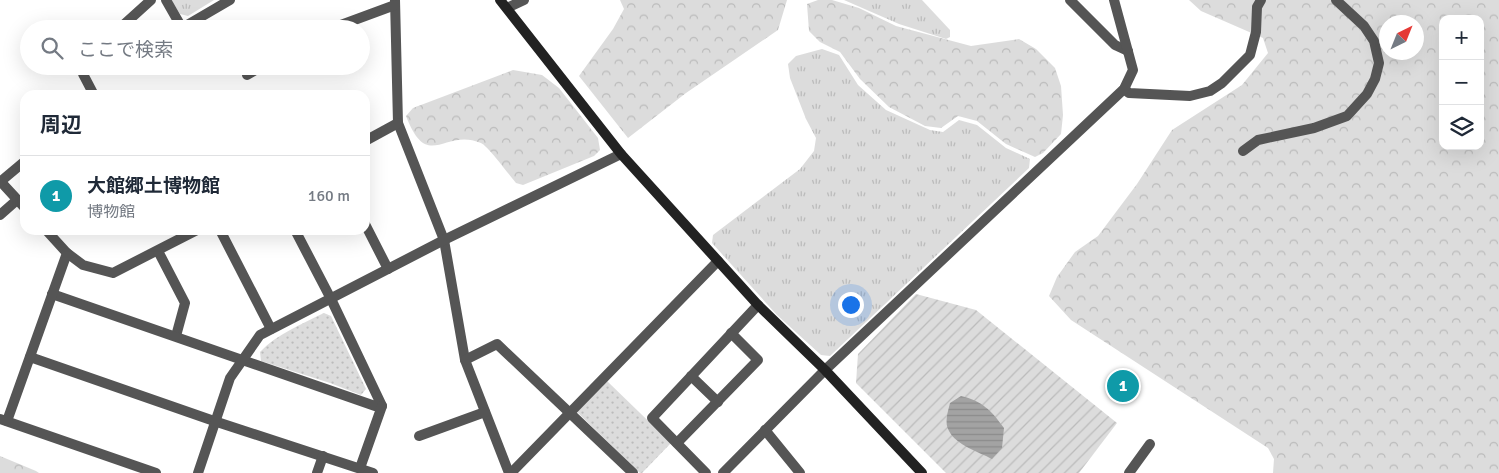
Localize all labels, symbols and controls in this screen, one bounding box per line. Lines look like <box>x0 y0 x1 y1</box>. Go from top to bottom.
north arrow <box>1379 15 1424 60</box>
map controls <box>1439 15 1484 150</box>
button: + <box>1439 15 1484 60</box>
search box <box>20 20 370 75</box>
icon: search <box>38 34 66 62</box>
text: ここで検索 <box>78 38 173 62</box>
button: − <box>1439 60 1484 105</box>
button: layers <box>1439 105 1484 150</box>
text: 周辺 <box>40 112 82 138</box>
text: 大館郷土博物館 <box>87 174 220 198</box>
text: 1 <box>52 186 60 206</box>
text: 160 m <box>308 186 350 206</box>
text: 博物館 <box>87 202 135 222</box>
your location <box>838 292 864 318</box>
pin: 1 <box>1107 367 1139 405</box>

